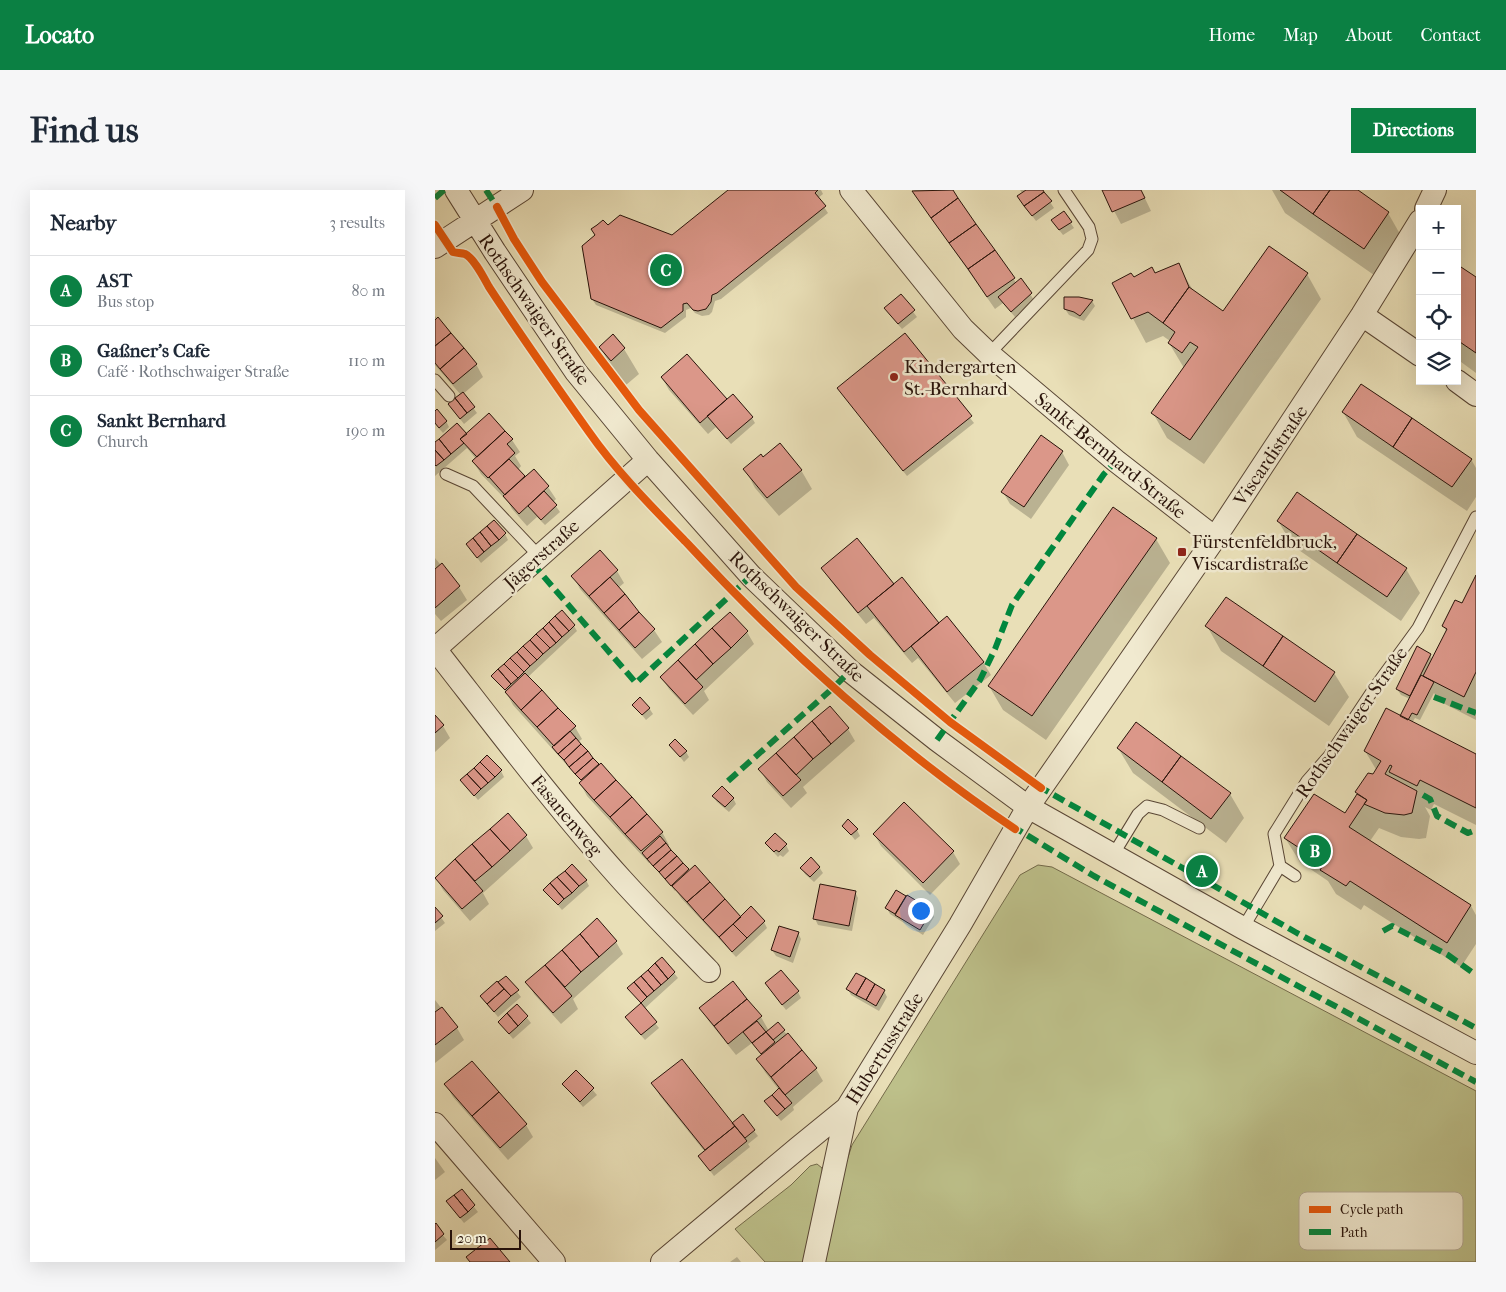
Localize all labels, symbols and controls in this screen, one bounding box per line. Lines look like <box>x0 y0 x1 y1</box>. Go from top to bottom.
text: Locato <box>25 21 94 49</box>
text: Home <box>1208 25 1255 46</box>
text: Map <box>1283 25 1318 46</box>
text: About <box>1346 25 1392 46</box>
text: Contact <box>1420 25 1481 46</box>
button: Directions <box>1351 108 1476 153</box>
text: Find us <box>30 110 139 151</box>
map controls <box>1416 205 1461 385</box>
button: + <box>1416 205 1461 250</box>
text: Nearby <box>50 211 116 235</box>
text: 3 results <box>329 213 385 232</box>
street label: Rothschwaiger Straße <box>474 230 595 389</box>
button: − <box>1416 250 1461 295</box>
pin: C <box>650 251 682 289</box>
text: AST <box>97 270 132 292</box>
text: A <box>61 281 71 300</box>
text: 80 m <box>351 281 385 300</box>
text: Bus stop <box>97 292 154 311</box>
button: locate <box>1416 295 1461 340</box>
text: Gaßner's Cafe <box>97 340 210 362</box>
button: layers <box>1416 340 1461 385</box>
text: B <box>61 351 71 370</box>
text: 110 m <box>348 351 385 370</box>
place label: Kindergarten St.-Bernhard <box>904 356 1016 400</box>
text: Café · Rothschwaiger Straße <box>97 362 289 381</box>
marker: Kindergarten St.-Bernhard <box>888 371 900 383</box>
street label: Sankt-Bernhard-Straße <box>1030 388 1190 523</box>
street label: Viscardistraße <box>1229 401 1312 511</box>
text: Sankt Bernhard <box>97 410 226 432</box>
text: C <box>61 421 71 440</box>
text: 190 m <box>345 421 385 440</box>
text: Church <box>97 432 148 451</box>
street label: Jägerstraße <box>498 515 584 596</box>
place label: Fürstenfeldbruck, Viscardistraße <box>1191 531 1337 575</box>
marker: Fürstenfeldbruck, Viscardistraße <box>1176 546 1188 558</box>
street label: Rothschwaiger Straße <box>724 547 868 687</box>
street label: Rothschwaiger Straße <box>1291 643 1412 802</box>
street label: Fasanenweg <box>526 771 607 861</box>
pin: B <box>1299 832 1331 870</box>
pin: A <box>1186 852 1218 890</box>
your location <box>908 898 934 924</box>
street label: Hubertusstraße <box>842 988 928 1109</box>
legend <box>1299 1192 1463 1250</box>
text: Cycle path <box>1340 1201 1404 1218</box>
text: Path <box>1340 1224 1368 1241</box>
scale bar <box>450 1227 521 1250</box>
text: 20 m <box>457 1230 487 1247</box>

